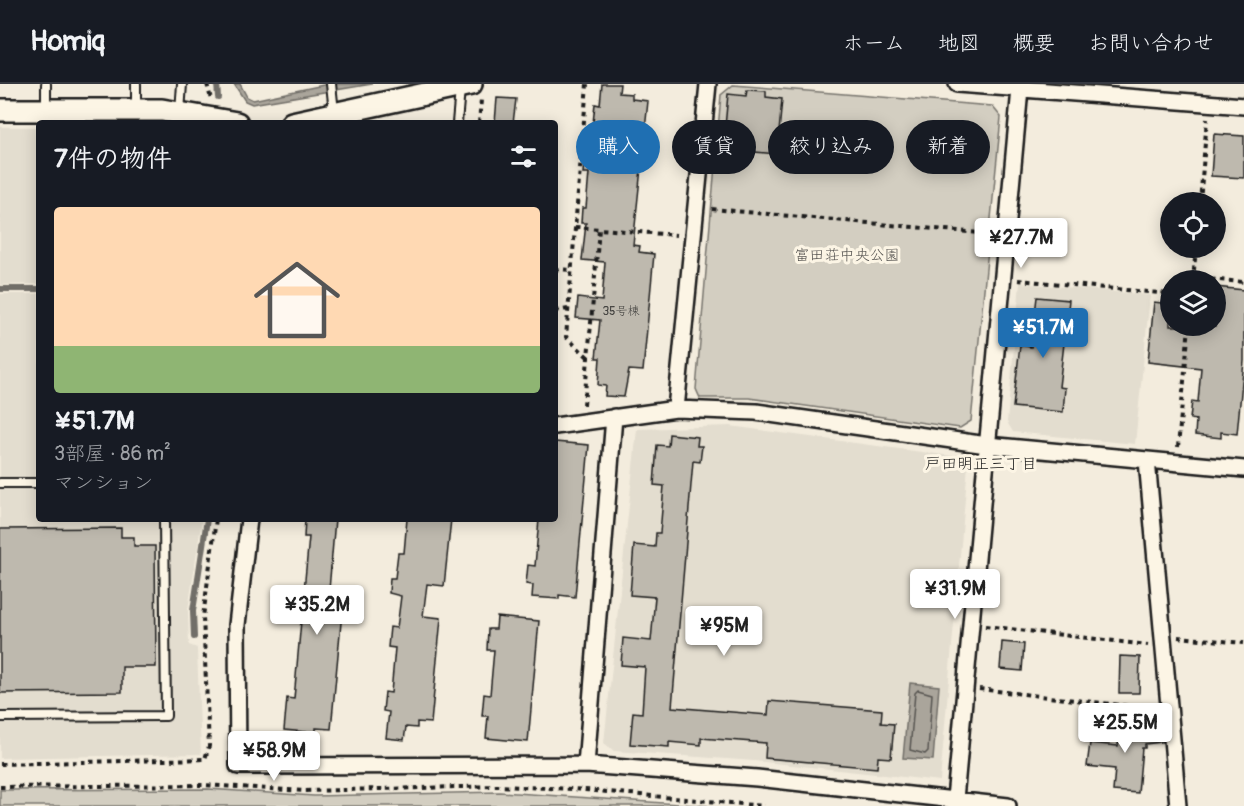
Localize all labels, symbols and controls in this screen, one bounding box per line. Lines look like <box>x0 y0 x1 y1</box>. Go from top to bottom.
text: Homiq <box>30 24 105 59</box>
text: ホーム <box>843 30 905 57</box>
text: 地図 <box>938 30 980 57</box>
text: 概要 <box>1013 30 1055 57</box>
text: お問い合わせ <box>1088 30 1214 57</box>
chip: 購入 <box>576 120 660 174</box>
chip: 賃貸 <box>672 120 756 174</box>
chip: 絞り込み <box>768 120 894 174</box>
chip: 新着 <box>906 120 990 174</box>
icon: filters <box>507 140 540 173</box>
text: 7件の物件 <box>54 143 172 175</box>
map controls <box>1160 192 1226 336</box>
button: locate <box>1160 192 1226 258</box>
pin: ¥27.7M <box>972 218 1070 269</box>
text: ¥27.7M <box>989 225 1054 250</box>
icon: home <box>243 246 351 354</box>
park label: 富田荘中央公園 <box>794 246 900 265</box>
button: layers <box>1160 270 1226 336</box>
house number: 35号棟 <box>602 304 640 319</box>
pin: ¥51.7M <box>994 308 1092 359</box>
text: ¥51.7M <box>1012 315 1074 340</box>
text: ¥51.7M <box>54 405 134 437</box>
text: 3部屋 · 86 m² <box>54 441 171 466</box>
district label: 戸田明正三丁目 <box>925 454 1037 474</box>
text: マンション <box>54 470 153 495</box>
pin: ¥31.9M <box>906 569 1004 620</box>
text: ¥31.9M <box>924 576 986 601</box>
pin: ¥35.2M <box>268 585 366 636</box>
text: ¥35.2M <box>284 592 350 617</box>
pin: ¥95M <box>688 606 760 657</box>
text: ¥95M <box>699 613 749 638</box>
pin: ¥25.5M <box>1076 703 1174 754</box>
text: ¥25.5M <box>1092 710 1158 735</box>
pin: ¥58.9M <box>225 731 323 782</box>
text: ¥58.9M <box>242 738 306 763</box>

